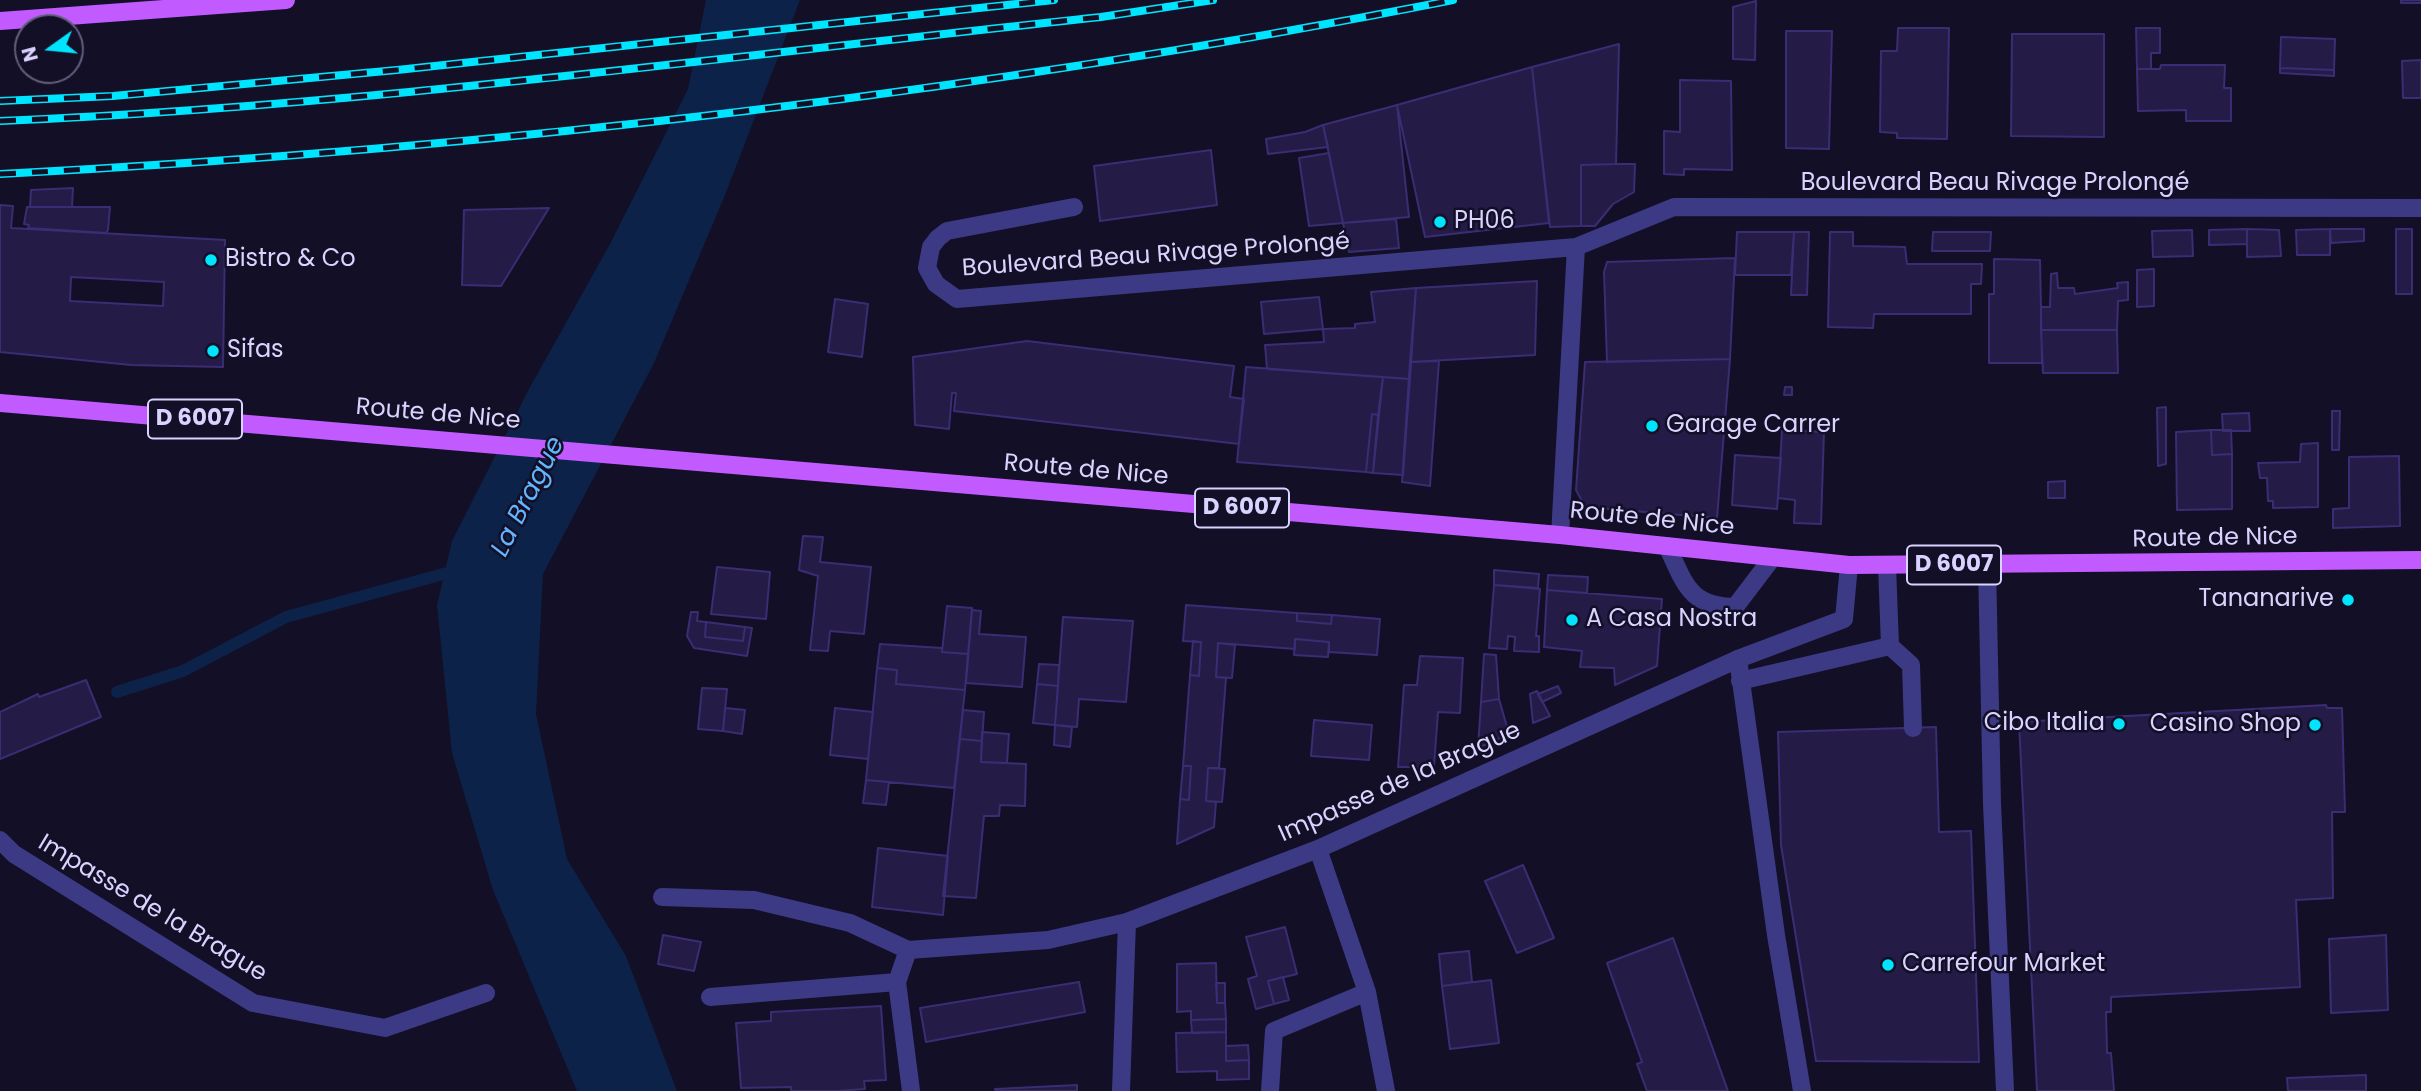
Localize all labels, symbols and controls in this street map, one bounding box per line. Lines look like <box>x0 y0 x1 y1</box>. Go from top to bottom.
north arrow <box>14 14 84 84</box>
text: N <box>15 44 45 64</box>
street label: Boulevard Beau Rivage Prolongé <box>1801 170 2189 198</box>
place label: PH06 <box>1454 208 1515 236</box>
marker: PH06 <box>1432 214 1448 230</box>
street label: Boulevard Beau Rivage Prolongé <box>961 228 1351 284</box>
place label: Bistro & Co <box>225 246 356 274</box>
marker: Bistro & Co <box>203 252 219 268</box>
place label: Sifas <box>227 337 284 365</box>
marker: Sifas <box>205 343 221 359</box>
street label: Route de Nice <box>355 393 521 437</box>
road number: D 6007 <box>148 400 242 438</box>
place label: Garage Carrer <box>1666 412 1840 440</box>
marker: Garage Carrer <box>1644 418 1660 434</box>
water label: La Brague <box>486 432 572 562</box>
street label: Route de Nice <box>1003 449 1169 493</box>
road number: D 6007 <box>1195 488 1289 528</box>
street label: Route de Nice <box>1568 497 1736 543</box>
street label: Route de Nice <box>2132 523 2298 555</box>
road number: D 6007 <box>1907 545 2001 584</box>
place label: Tananarive <box>2198 586 2334 614</box>
marker: Tananarive <box>2340 592 2356 608</box>
place label: A Casa Nostra <box>1586 606 1757 634</box>
marker: A Casa Nostra <box>1564 612 1580 628</box>
place label: Cibo Italia <box>1984 710 2105 738</box>
place label: Casino Shop <box>2150 711 2301 739</box>
marker: Cibo Italia <box>2111 716 2127 732</box>
street label: Impasse de la Brague <box>1275 717 1525 849</box>
marker: Casino Shop <box>2307 717 2323 733</box>
street label: Impasse de la Brague <box>32 829 272 989</box>
place label: Carrefour Market <box>1902 951 2105 979</box>
marker: Carrefour Market <box>1880 957 1896 973</box>

